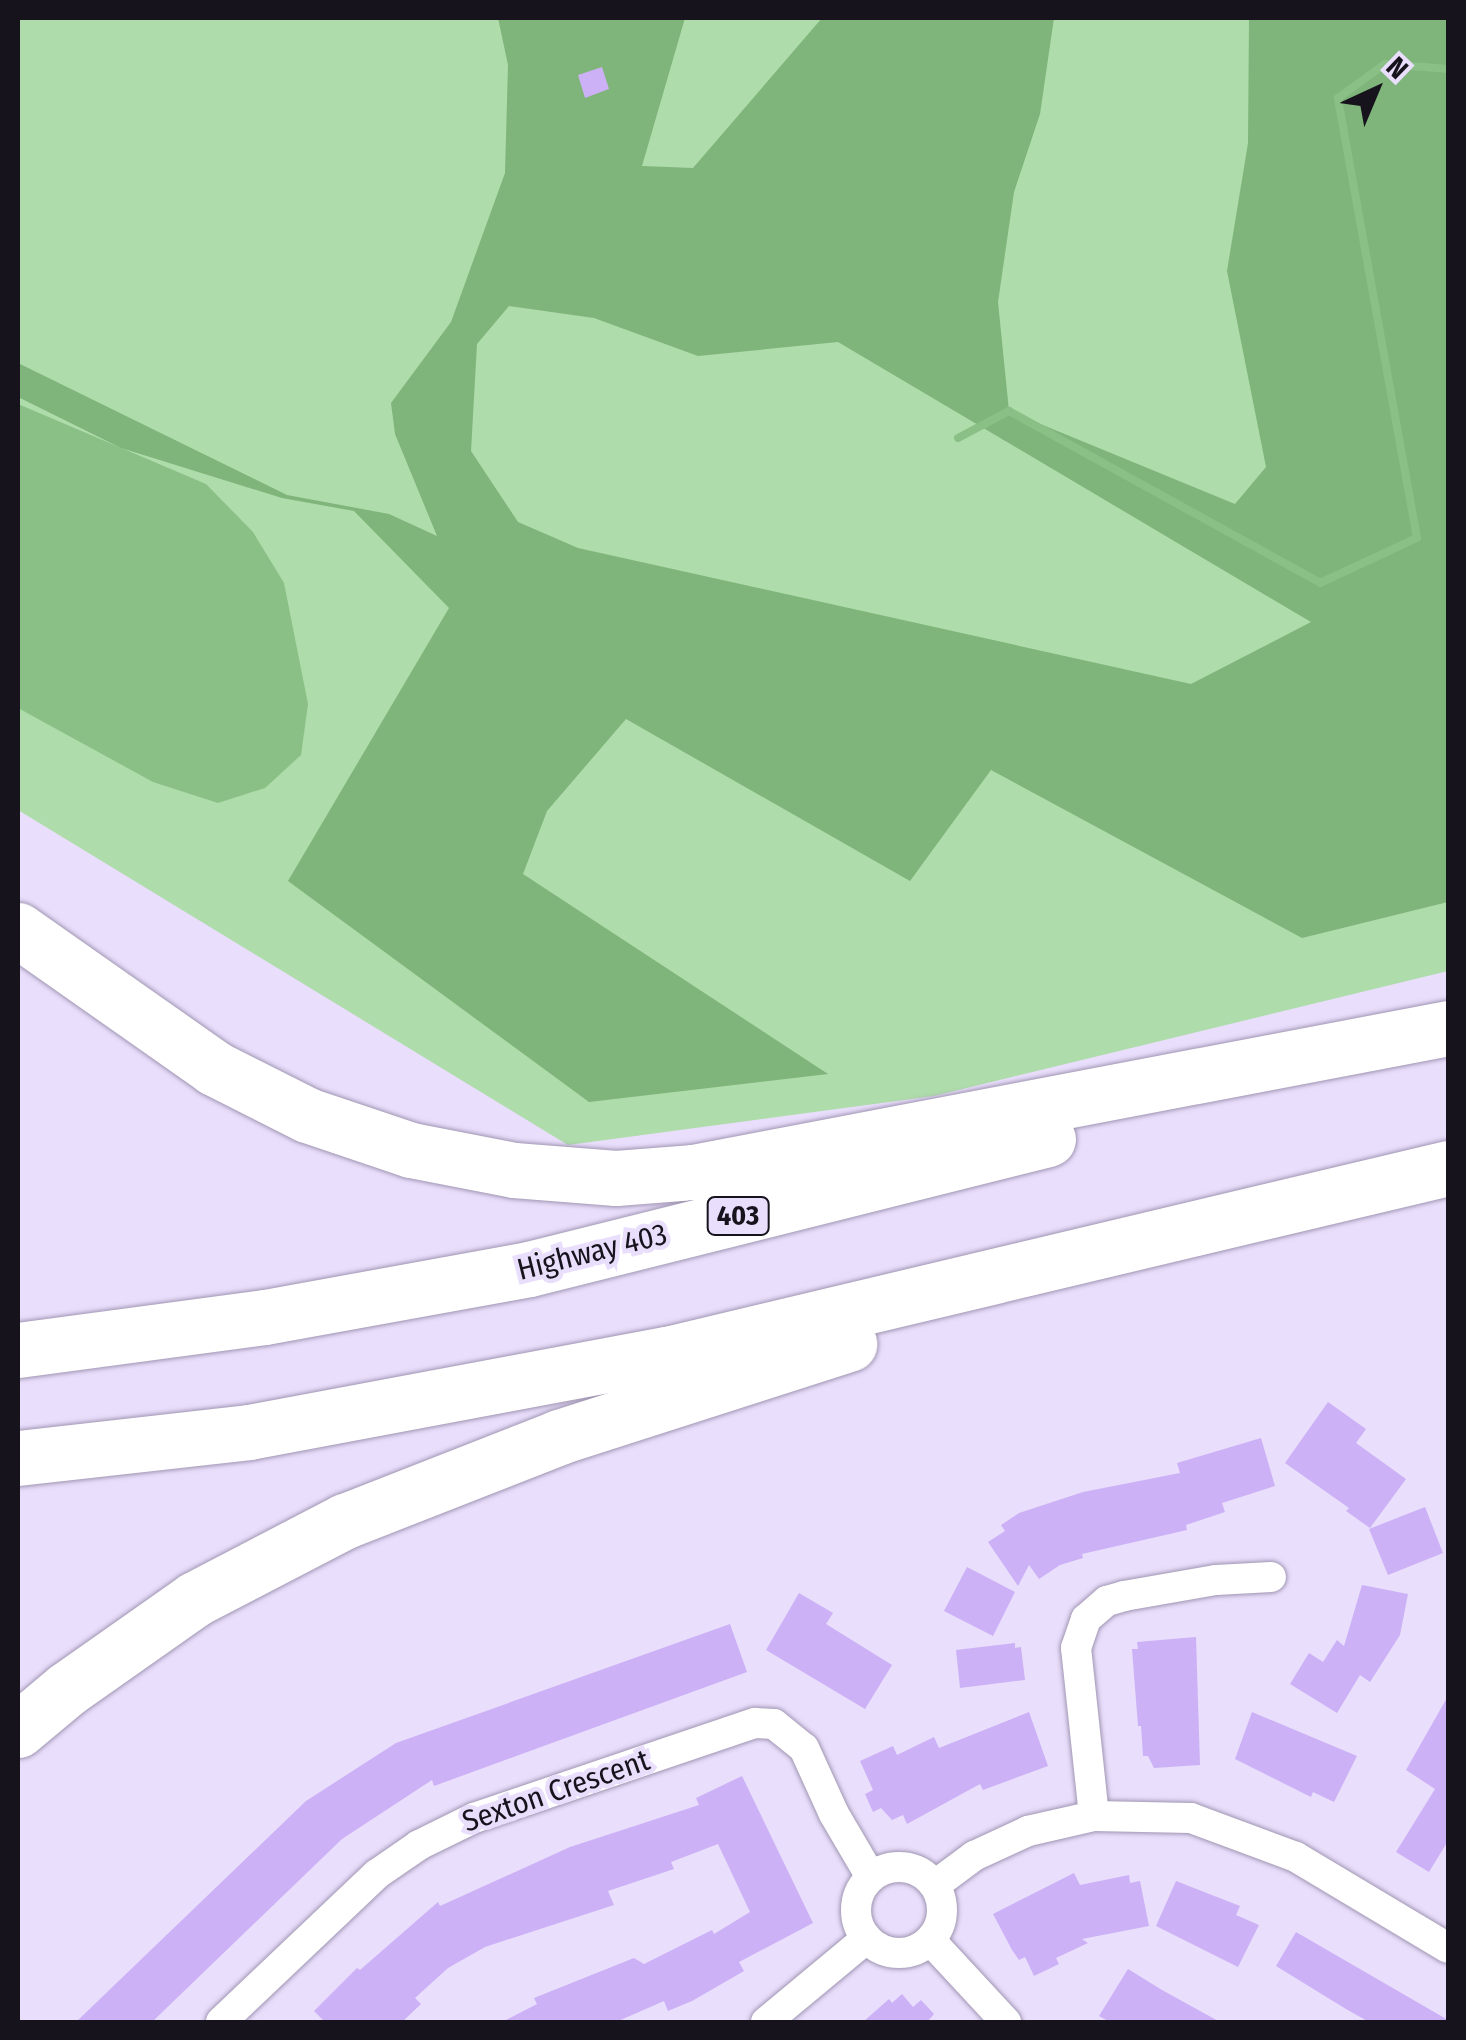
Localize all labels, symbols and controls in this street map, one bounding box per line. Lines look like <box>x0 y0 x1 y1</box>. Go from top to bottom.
north arrow <box>1326 40 1426 140</box>
text: N <box>1380 50 1415 86</box>
road number: 403 <box>706 1193 770 1239</box>
street label: Highway 403 <box>513 1216 671 1288</box>
street label: Sexton Crescent <box>458 1742 654 1840</box>

